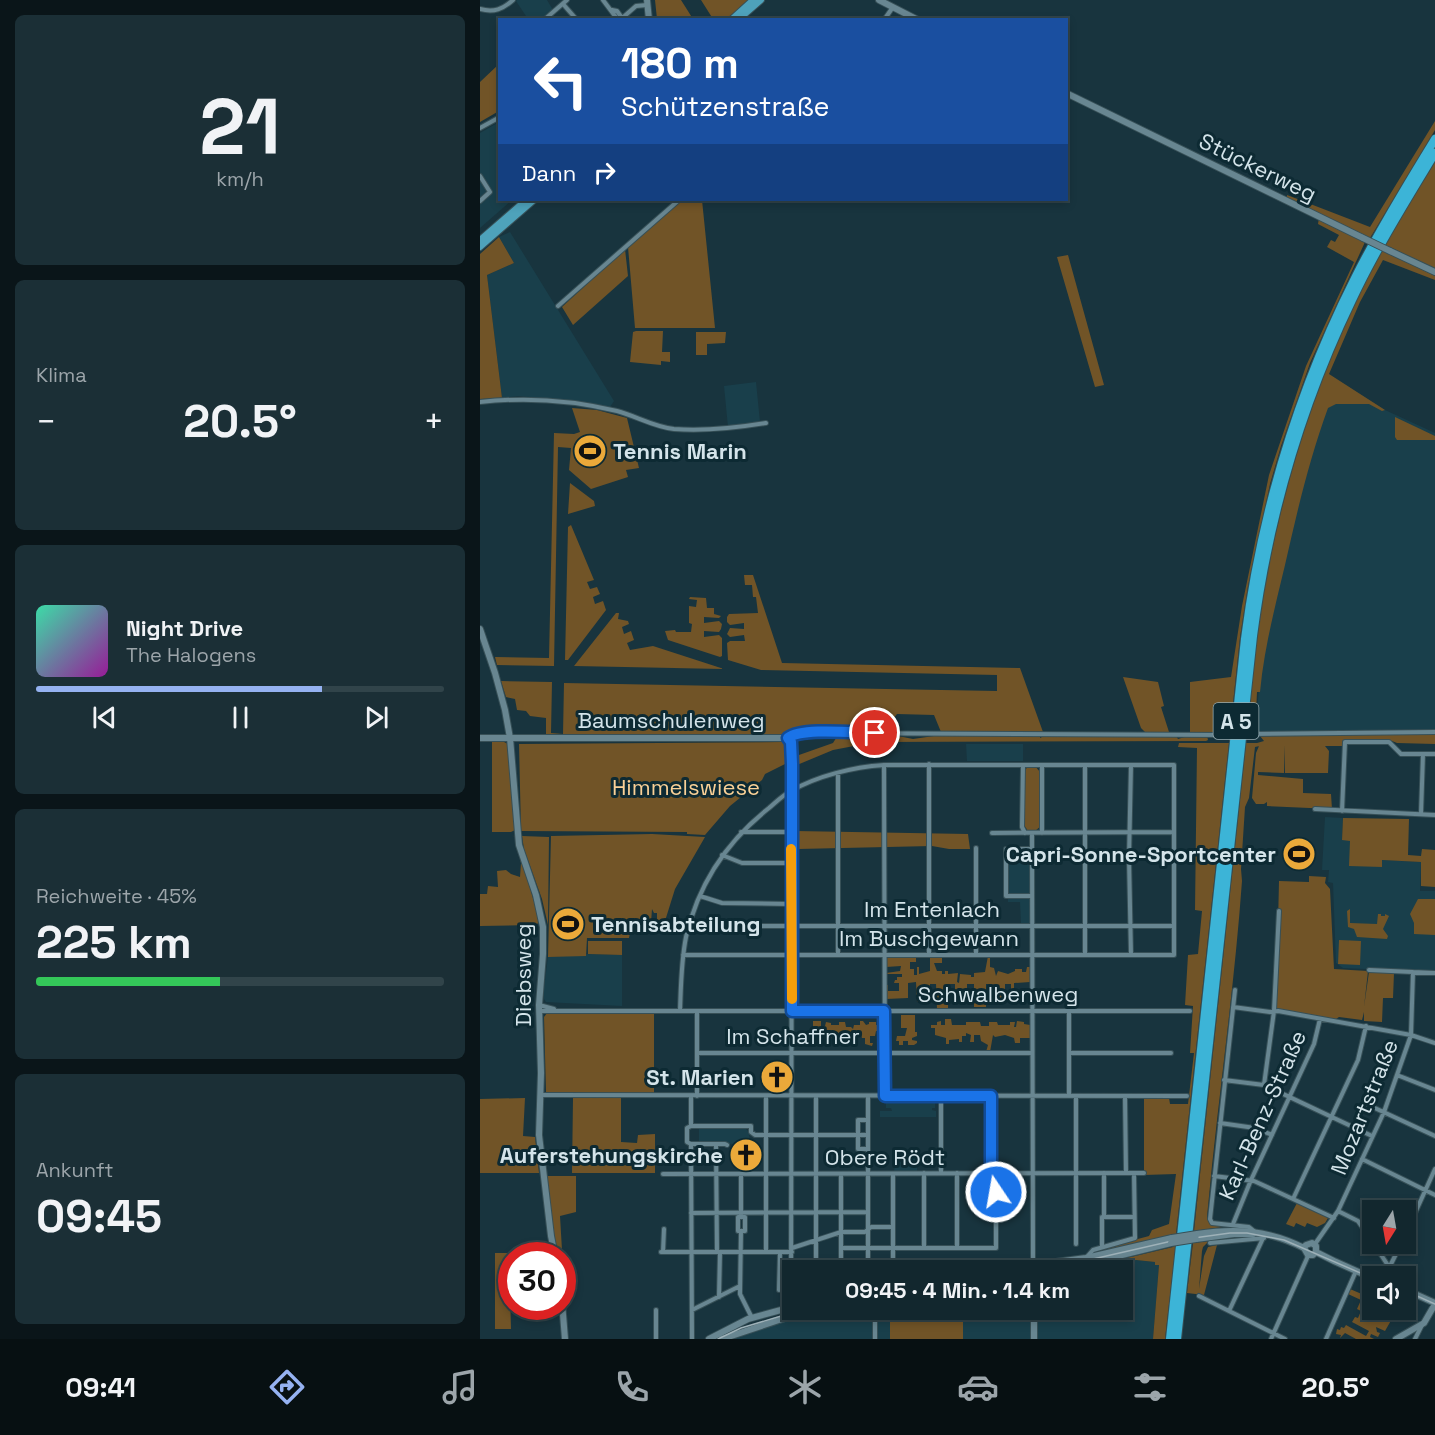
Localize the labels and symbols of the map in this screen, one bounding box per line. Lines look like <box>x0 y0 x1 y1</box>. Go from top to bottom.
street label: Stückerweg <box>1195 127 1321 207</box>
sports icon: Tennis Marin <box>572 433 608 469</box>
place label: Tennis Marin <box>613 437 747 465</box>
road number: A 5 <box>1214 703 1258 739</box>
street label: Baumschulenweg <box>577 706 765 734</box>
pin <box>849 707 900 758</box>
park label: Himmelswiese <box>612 773 760 801</box>
sports icon: Capri-Sonne-Sportcenter <box>1281 836 1317 872</box>
place label: Capri-Sonne-Sportcenter <box>1006 840 1276 868</box>
street label: Im Entenlach <box>864 895 1000 923</box>
sports icon: Tennisabteilung <box>550 906 586 942</box>
place label: Tennisabteilung <box>591 910 761 938</box>
street label: Diebsweg <box>509 923 537 1027</box>
street label: Im Buschgewann <box>839 924 1019 952</box>
street label: Schwalbenweg <box>918 980 1078 1008</box>
street label: Im Schaffner <box>726 1022 860 1050</box>
street label: Karl-Benz-Straße <box>1212 1026 1312 1204</box>
street label: Mozartstraße <box>1324 1035 1404 1179</box>
church icon: St. Marien <box>759 1059 795 1095</box>
place label: St. Marien <box>646 1063 754 1091</box>
church icon: Auferstehungskirche <box>728 1137 764 1173</box>
place label: Auferstehungskirche <box>500 1141 723 1169</box>
street label: Obere Rödt <box>825 1143 945 1171</box>
position arrow <box>964 1160 1028 1224</box>
north arrow <box>1362 1200 1416 1254</box>
speed limit sign: 30 <box>498 1242 576 1320</box>

